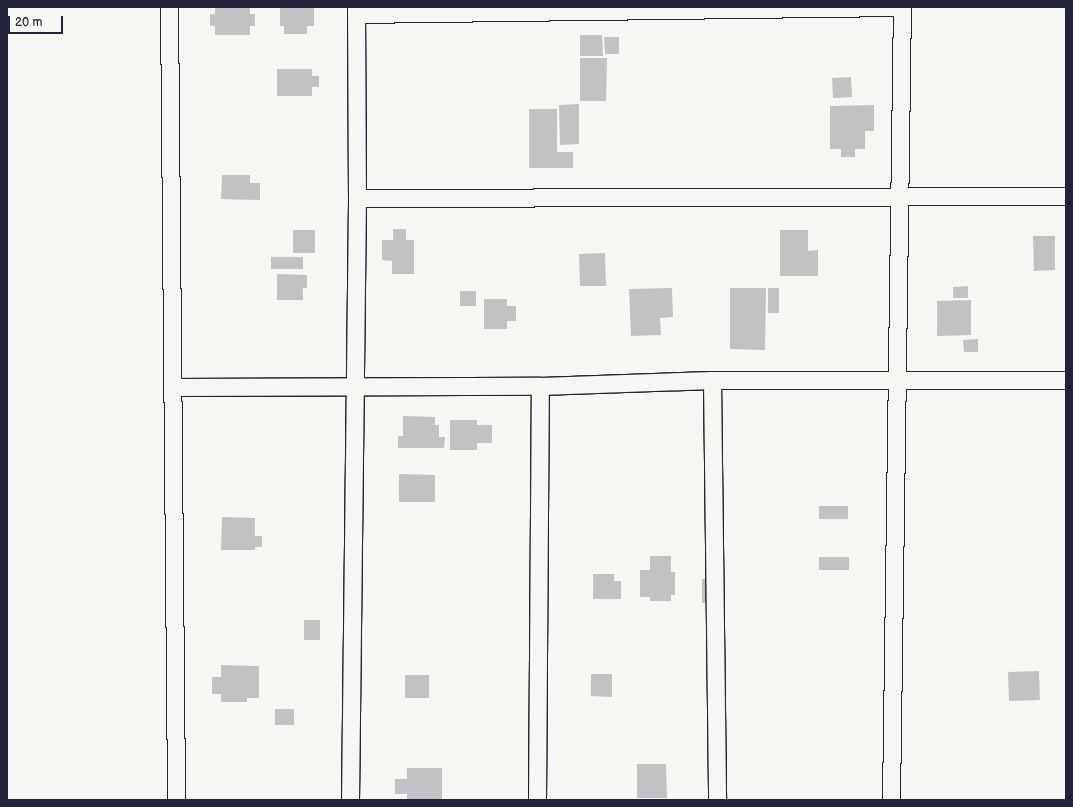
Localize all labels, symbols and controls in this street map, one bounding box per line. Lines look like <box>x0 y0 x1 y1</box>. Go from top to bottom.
scale bar <box>10 8 65 34</box>
text: 20 m <box>15 15 42 30</box>

